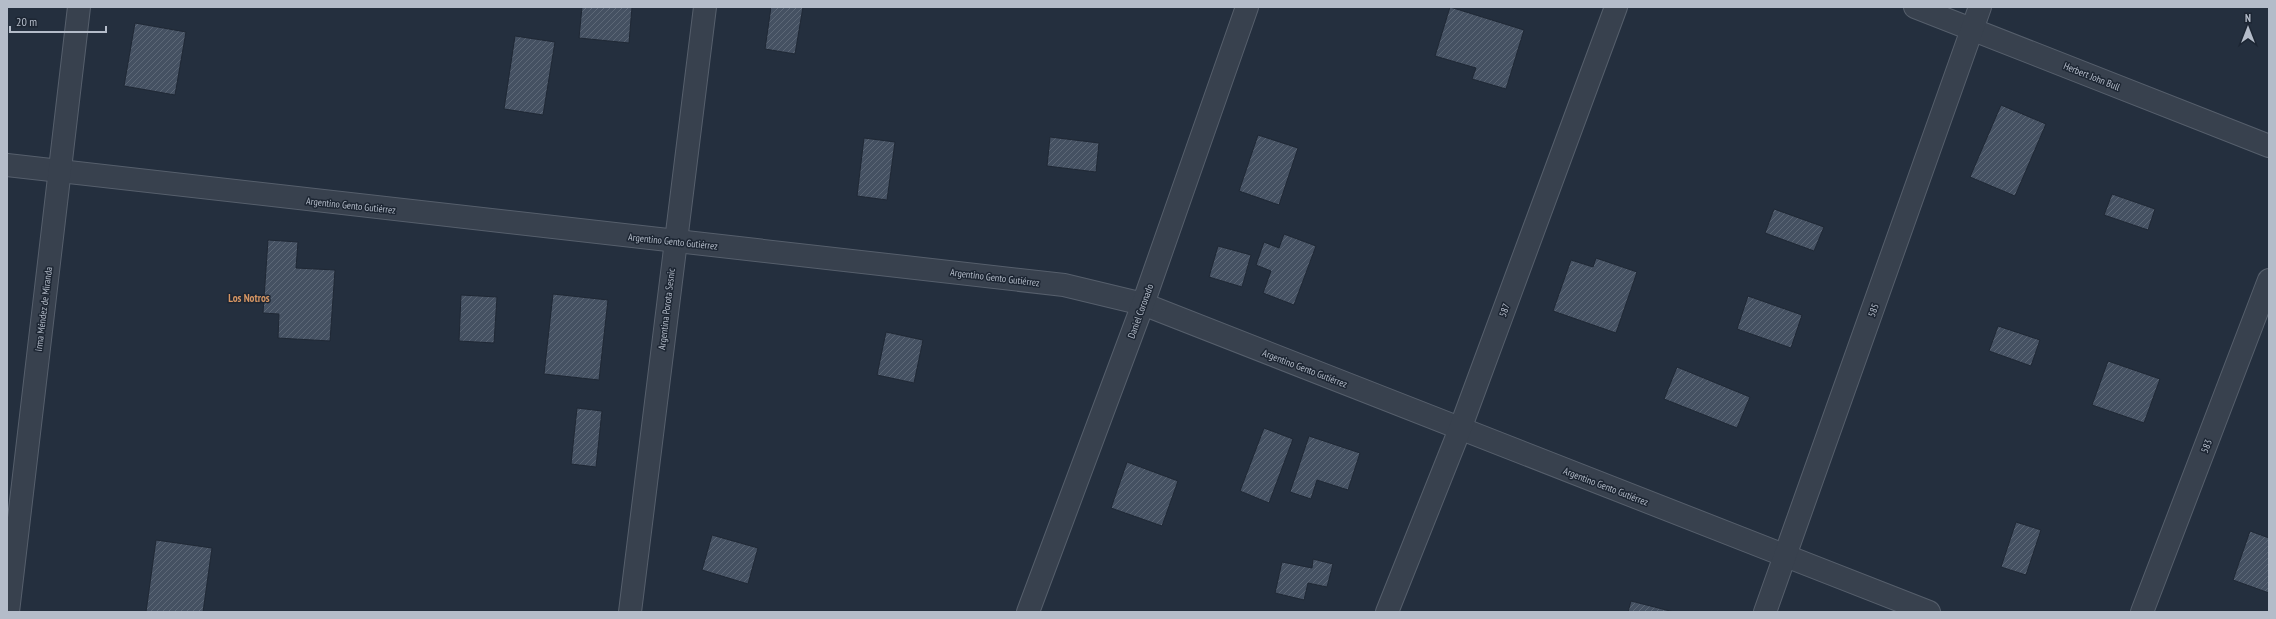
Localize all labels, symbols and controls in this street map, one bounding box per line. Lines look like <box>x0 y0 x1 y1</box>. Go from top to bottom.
scale bar <box>10 8 106 34</box>
north arrow <box>2228 8 2268 48</box>
text: N <box>2245 11 2251 25</box>
text: 20 m <box>16 14 37 29</box>
street label: Herbert John Bull <box>2062 59 2123 94</box>
street label: Argentino Gento Gutiérrez <box>305 194 397 217</box>
street label: Argentino Gento Gutiérrez <box>627 230 719 253</box>
street label: Irma Méndez de Miranda <box>32 266 55 352</box>
street label: Argentino Gento Gutiérrez <box>949 266 1041 289</box>
street label: Argentina Porota Sesnic <box>655 267 678 351</box>
street label: Daniel Coronado <box>1125 282 1156 340</box>
district label: Los Notros <box>228 291 270 305</box>
street label: 587 <box>1496 302 1513 319</box>
street label: 585 <box>1865 302 1882 319</box>
street label: Argentino Gento Gutiérrez <box>1260 346 1350 391</box>
street label: 583 <box>2198 438 2215 455</box>
street label: Argentino Gento Gutiérrez <box>1561 464 1651 509</box>

